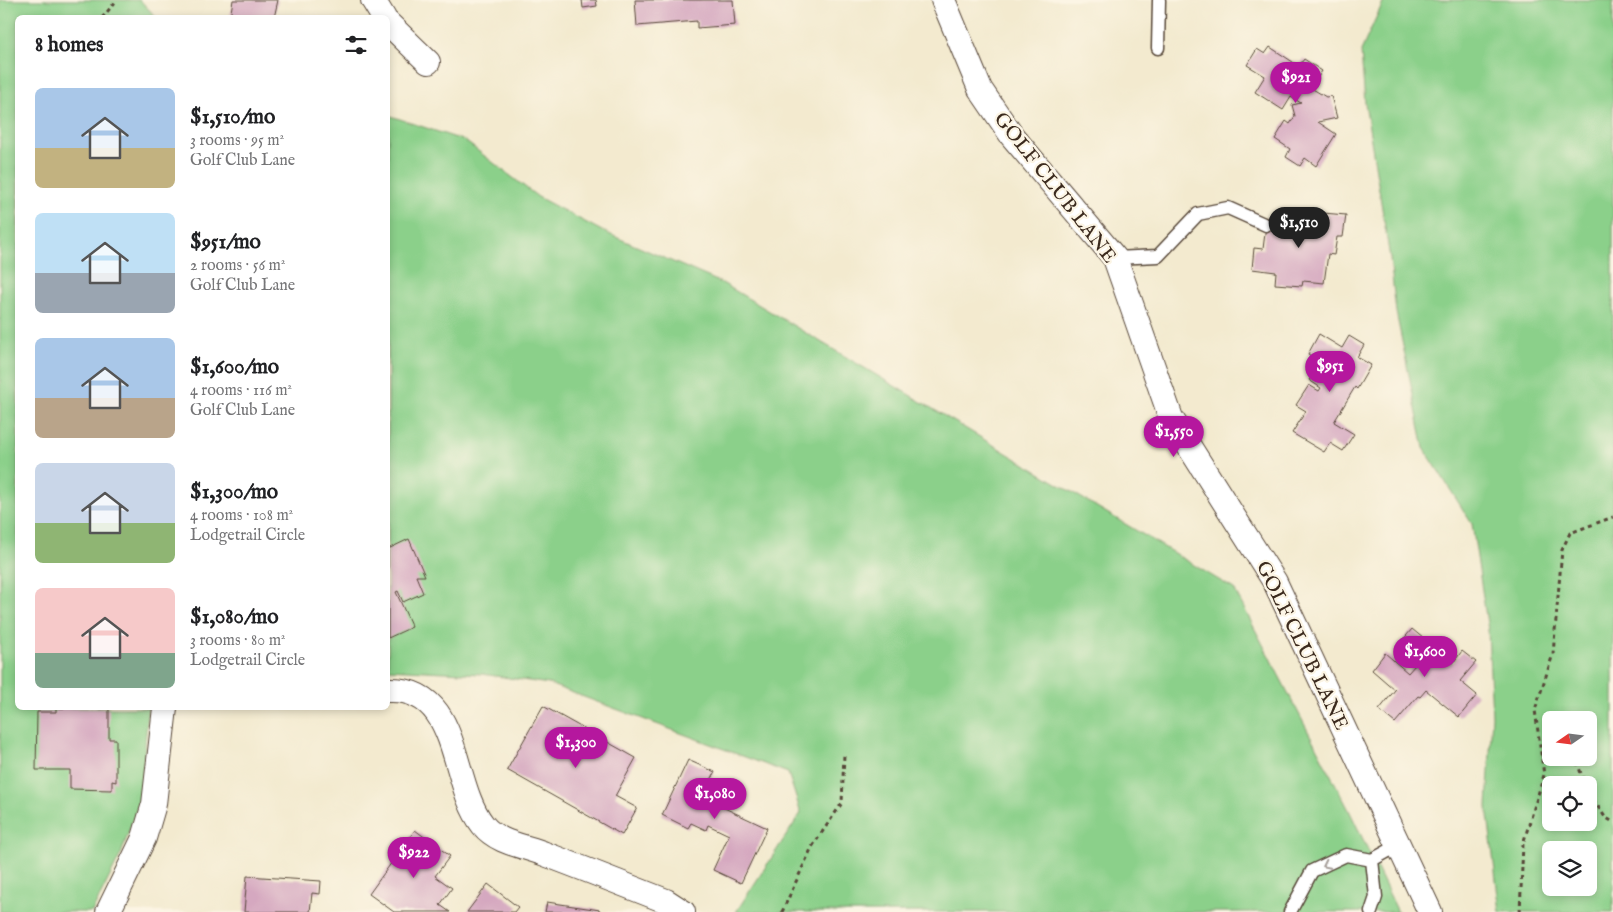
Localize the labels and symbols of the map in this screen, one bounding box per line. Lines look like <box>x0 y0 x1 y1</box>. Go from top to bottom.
pin: $921 <box>1266 62 1326 104</box>
street label: GOLF CLUB LANE <box>988 107 1122 269</box>
pin: $1,510 <box>1258 206 1340 249</box>
pin: $951 <box>1300 350 1360 393</box>
pin: $1,550 <box>1133 416 1215 458</box>
street label: GOLF CLUB LANE <box>1250 557 1353 734</box>
pin: $1,600 <box>1384 636 1466 678</box>
north arrow <box>1542 711 1598 766</box>
pin: $1,300 <box>535 726 617 769</box>
pin: $1,080 <box>674 778 756 820</box>
pin: $922 <box>384 836 444 879</box>
one-way arrow <box>1322 859 1331 869</box>

